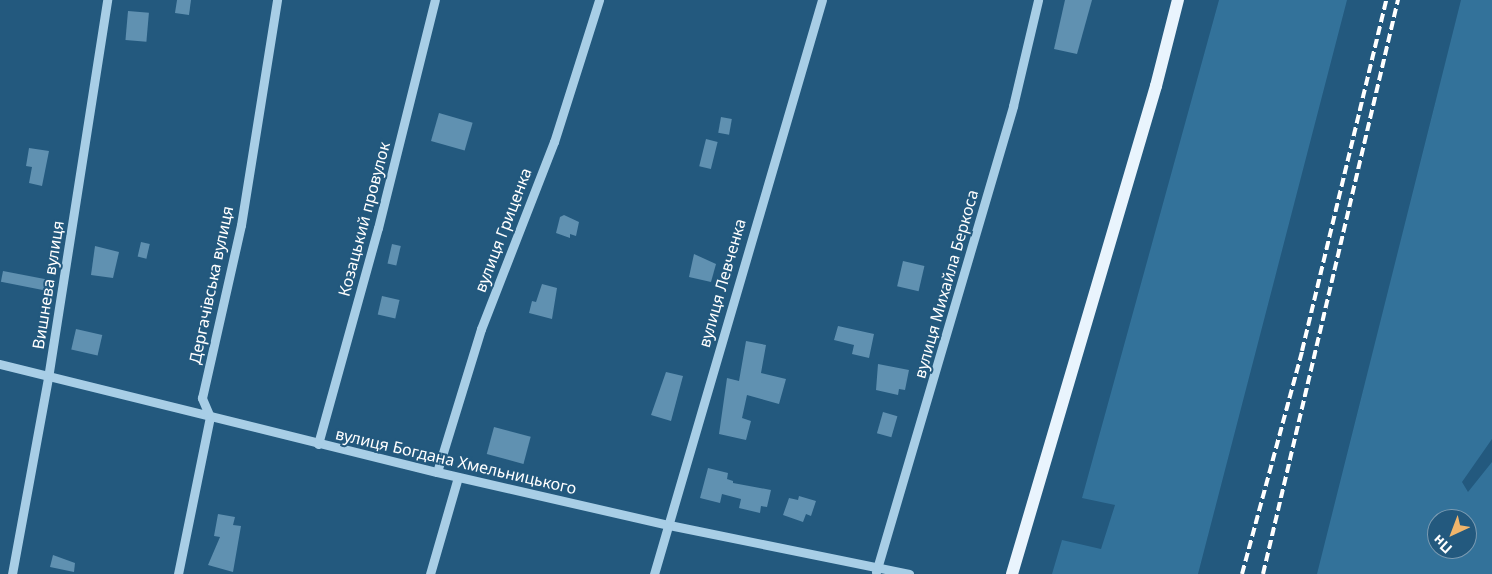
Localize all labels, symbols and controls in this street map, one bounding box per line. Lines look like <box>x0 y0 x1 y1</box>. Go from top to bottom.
street label: Козацький провулок <box>334 140 394 298</box>
street label: вулиця Гриценка <box>470 165 536 295</box>
street label: вулиця Михайла Беркоса <box>910 188 982 380</box>
street label: Дергачівська вулиця <box>185 204 237 366</box>
street label: вулиця Левченка <box>694 216 750 350</box>
street label: Вишнева вулиця <box>28 219 68 351</box>
street label: вулиця Богдана Хмельницького <box>334 424 578 498</box>
north arrow <box>1427 509 1477 559</box>
text: Пн <box>1428 531 1456 558</box>

